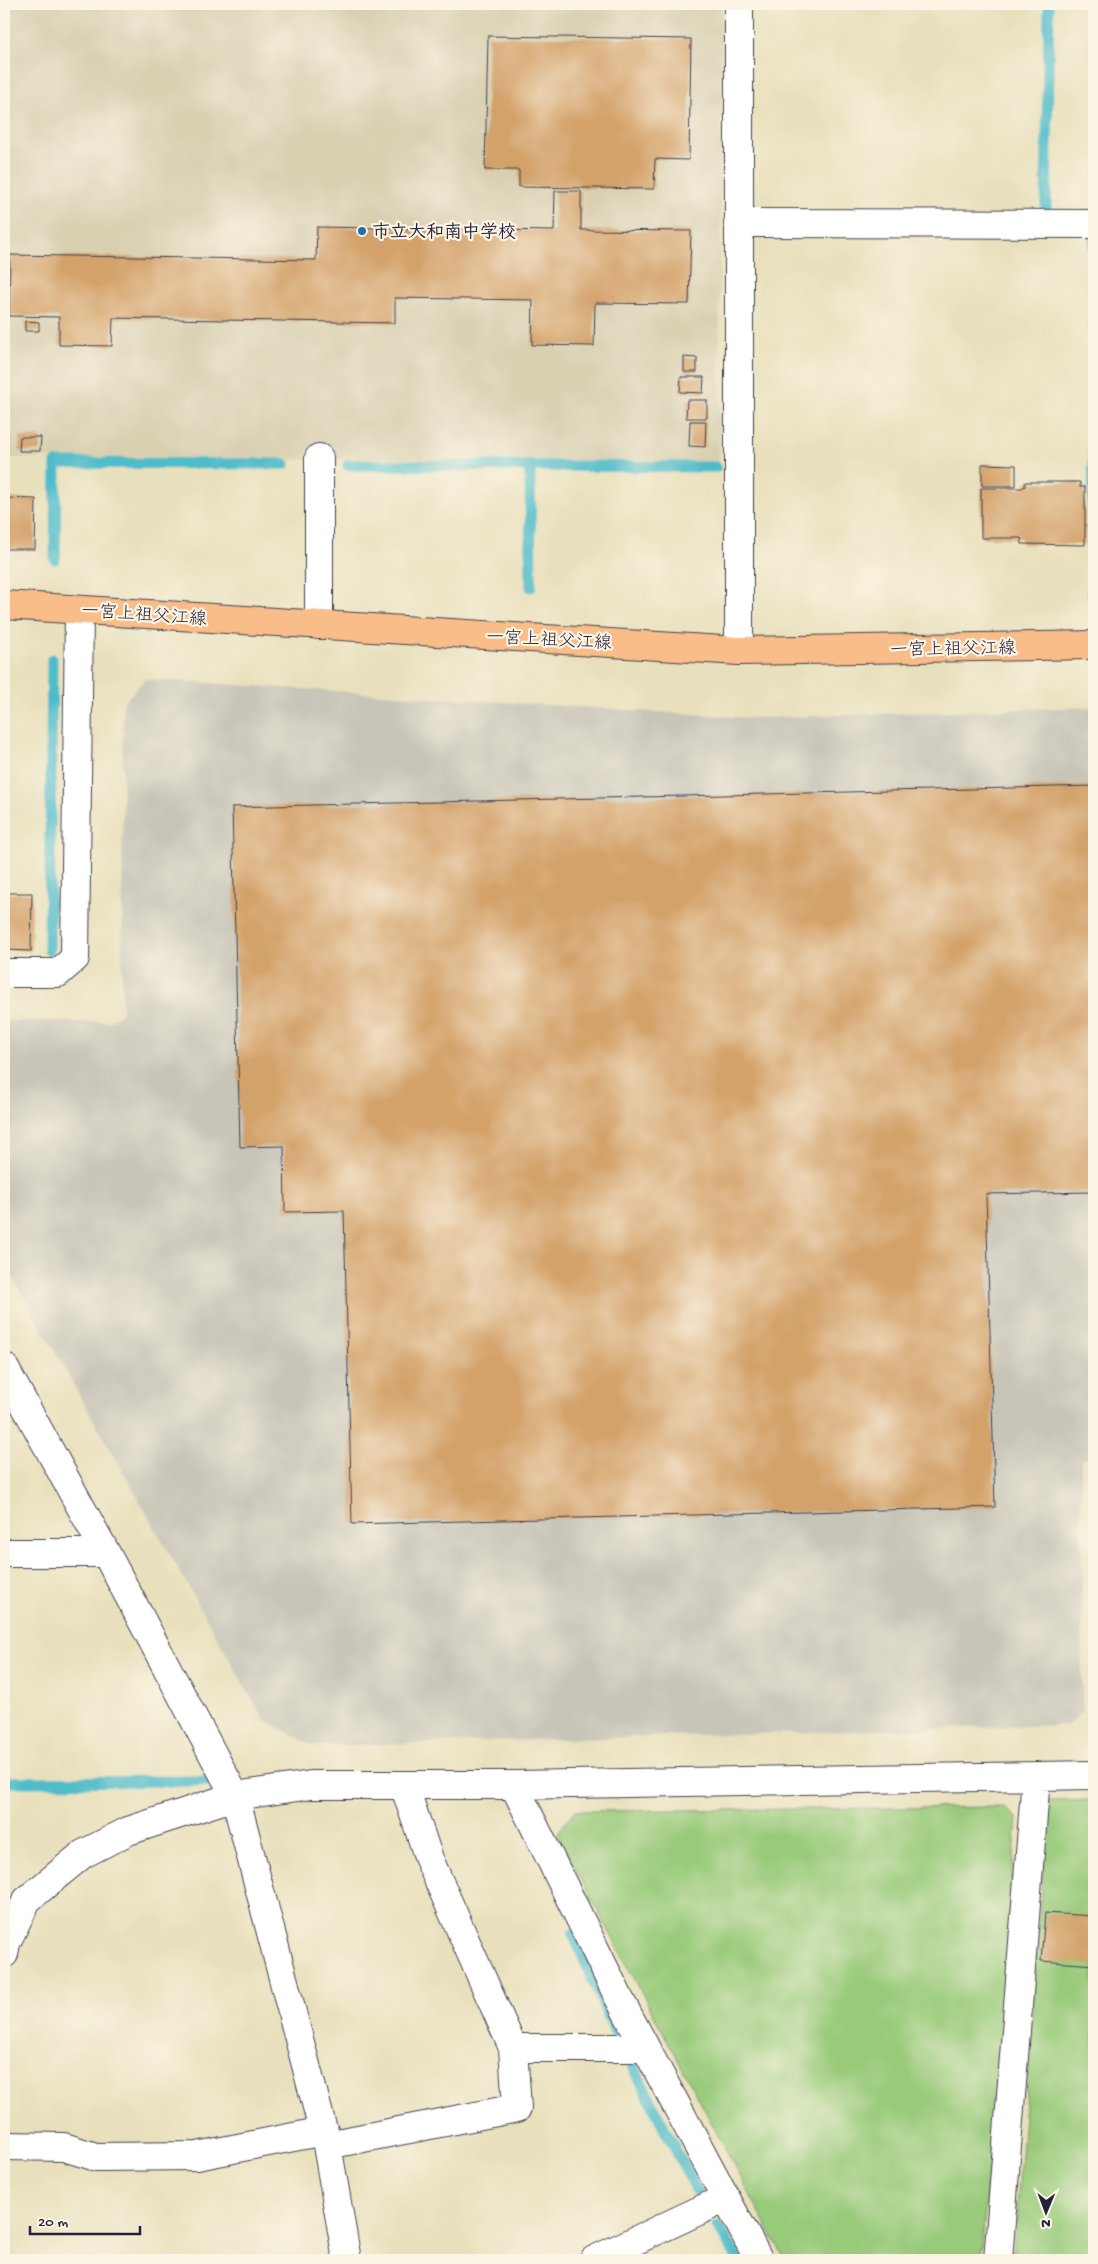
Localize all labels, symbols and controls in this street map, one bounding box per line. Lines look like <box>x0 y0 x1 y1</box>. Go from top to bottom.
place label: 市立大和南中学校 <box>372 222 516 244</box>
marker: 市立大和南中学校 <box>356 225 368 237</box>
street label: 一宮上祖父江線 <box>80 601 207 631</box>
street label: 一宮上祖父江線 <box>485 627 612 655</box>
street label: 一宮上祖父江線 <box>890 638 1016 662</box>
north arrow <box>1020 2186 1070 2236</box>
scale bar <box>30 2204 140 2236</box>
text: 20 m <box>38 2214 68 2232</box>
text: N <box>1041 2214 1051 2231</box>

